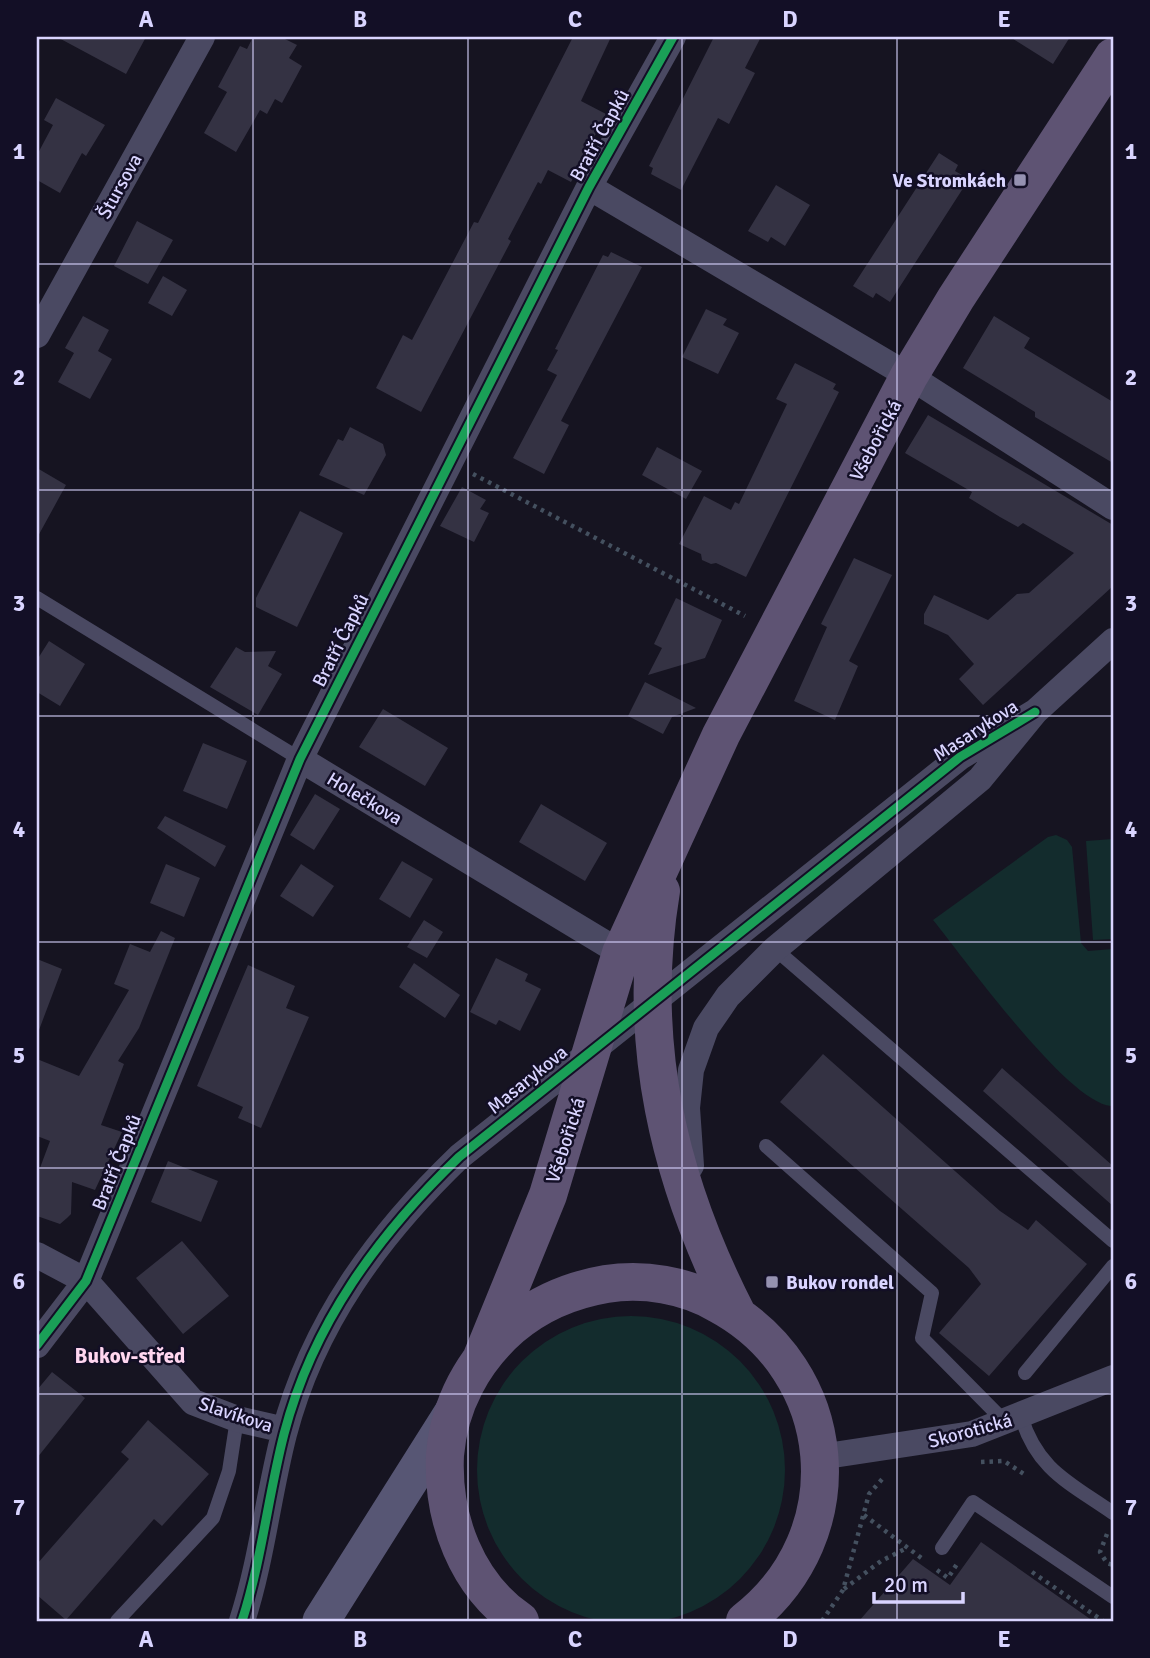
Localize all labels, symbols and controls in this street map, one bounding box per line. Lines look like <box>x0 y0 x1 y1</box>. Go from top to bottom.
text: A <box>139 5 154 34</box>
text: B <box>353 5 367 34</box>
text: C <box>568 5 582 34</box>
text: D <box>782 5 798 34</box>
text: E <box>997 5 1011 34</box>
street label: Bratří Čapků <box>564 85 635 186</box>
text: 1 <box>13 137 25 166</box>
text: 1 <box>1125 137 1137 166</box>
street label: Štursova <box>91 149 148 223</box>
place label: Ve Stromkách <box>893 169 1006 193</box>
marker: Ve Stromkách <box>1012 172 1028 188</box>
text: 2 <box>13 363 25 392</box>
text: 2 <box>1125 363 1137 392</box>
street label: Všebořická <box>845 396 907 485</box>
text: 3 <box>13 589 25 618</box>
street label: Bratří Čapků <box>306 589 375 691</box>
text: 3 <box>1125 589 1137 618</box>
street label: Masarykova <box>929 695 1023 767</box>
street label: Holečkova <box>322 767 407 831</box>
text: 4 <box>13 815 25 844</box>
text: 4 <box>1125 815 1137 844</box>
street label: Masarykova <box>483 1040 573 1119</box>
text: 5 <box>13 1041 25 1070</box>
text: 5 <box>1125 1041 1137 1070</box>
street label: Všebořická <box>541 1095 591 1186</box>
street label: Bratří Čapků <box>86 1110 147 1214</box>
text: 6 <box>13 1267 25 1296</box>
text: 6 <box>1125 1267 1137 1296</box>
place label: Bukov rondel <box>786 1271 894 1295</box>
marker: Bukov rondel <box>764 1274 780 1290</box>
district label: Bukov-střed <box>75 1343 185 1369</box>
street label: Slavíkova <box>196 1392 276 1438</box>
street label: Skorotická <box>926 1408 1015 1454</box>
text: 7 <box>13 1493 25 1522</box>
text: 7 <box>1125 1493 1137 1522</box>
scale bar <box>874 1560 963 1604</box>
text: 20 m <box>884 1572 928 1598</box>
text: A <box>139 1625 154 1654</box>
text: B <box>353 1625 367 1654</box>
text: C <box>568 1625 582 1654</box>
text: D <box>782 1625 798 1654</box>
text: E <box>997 1625 1011 1654</box>

